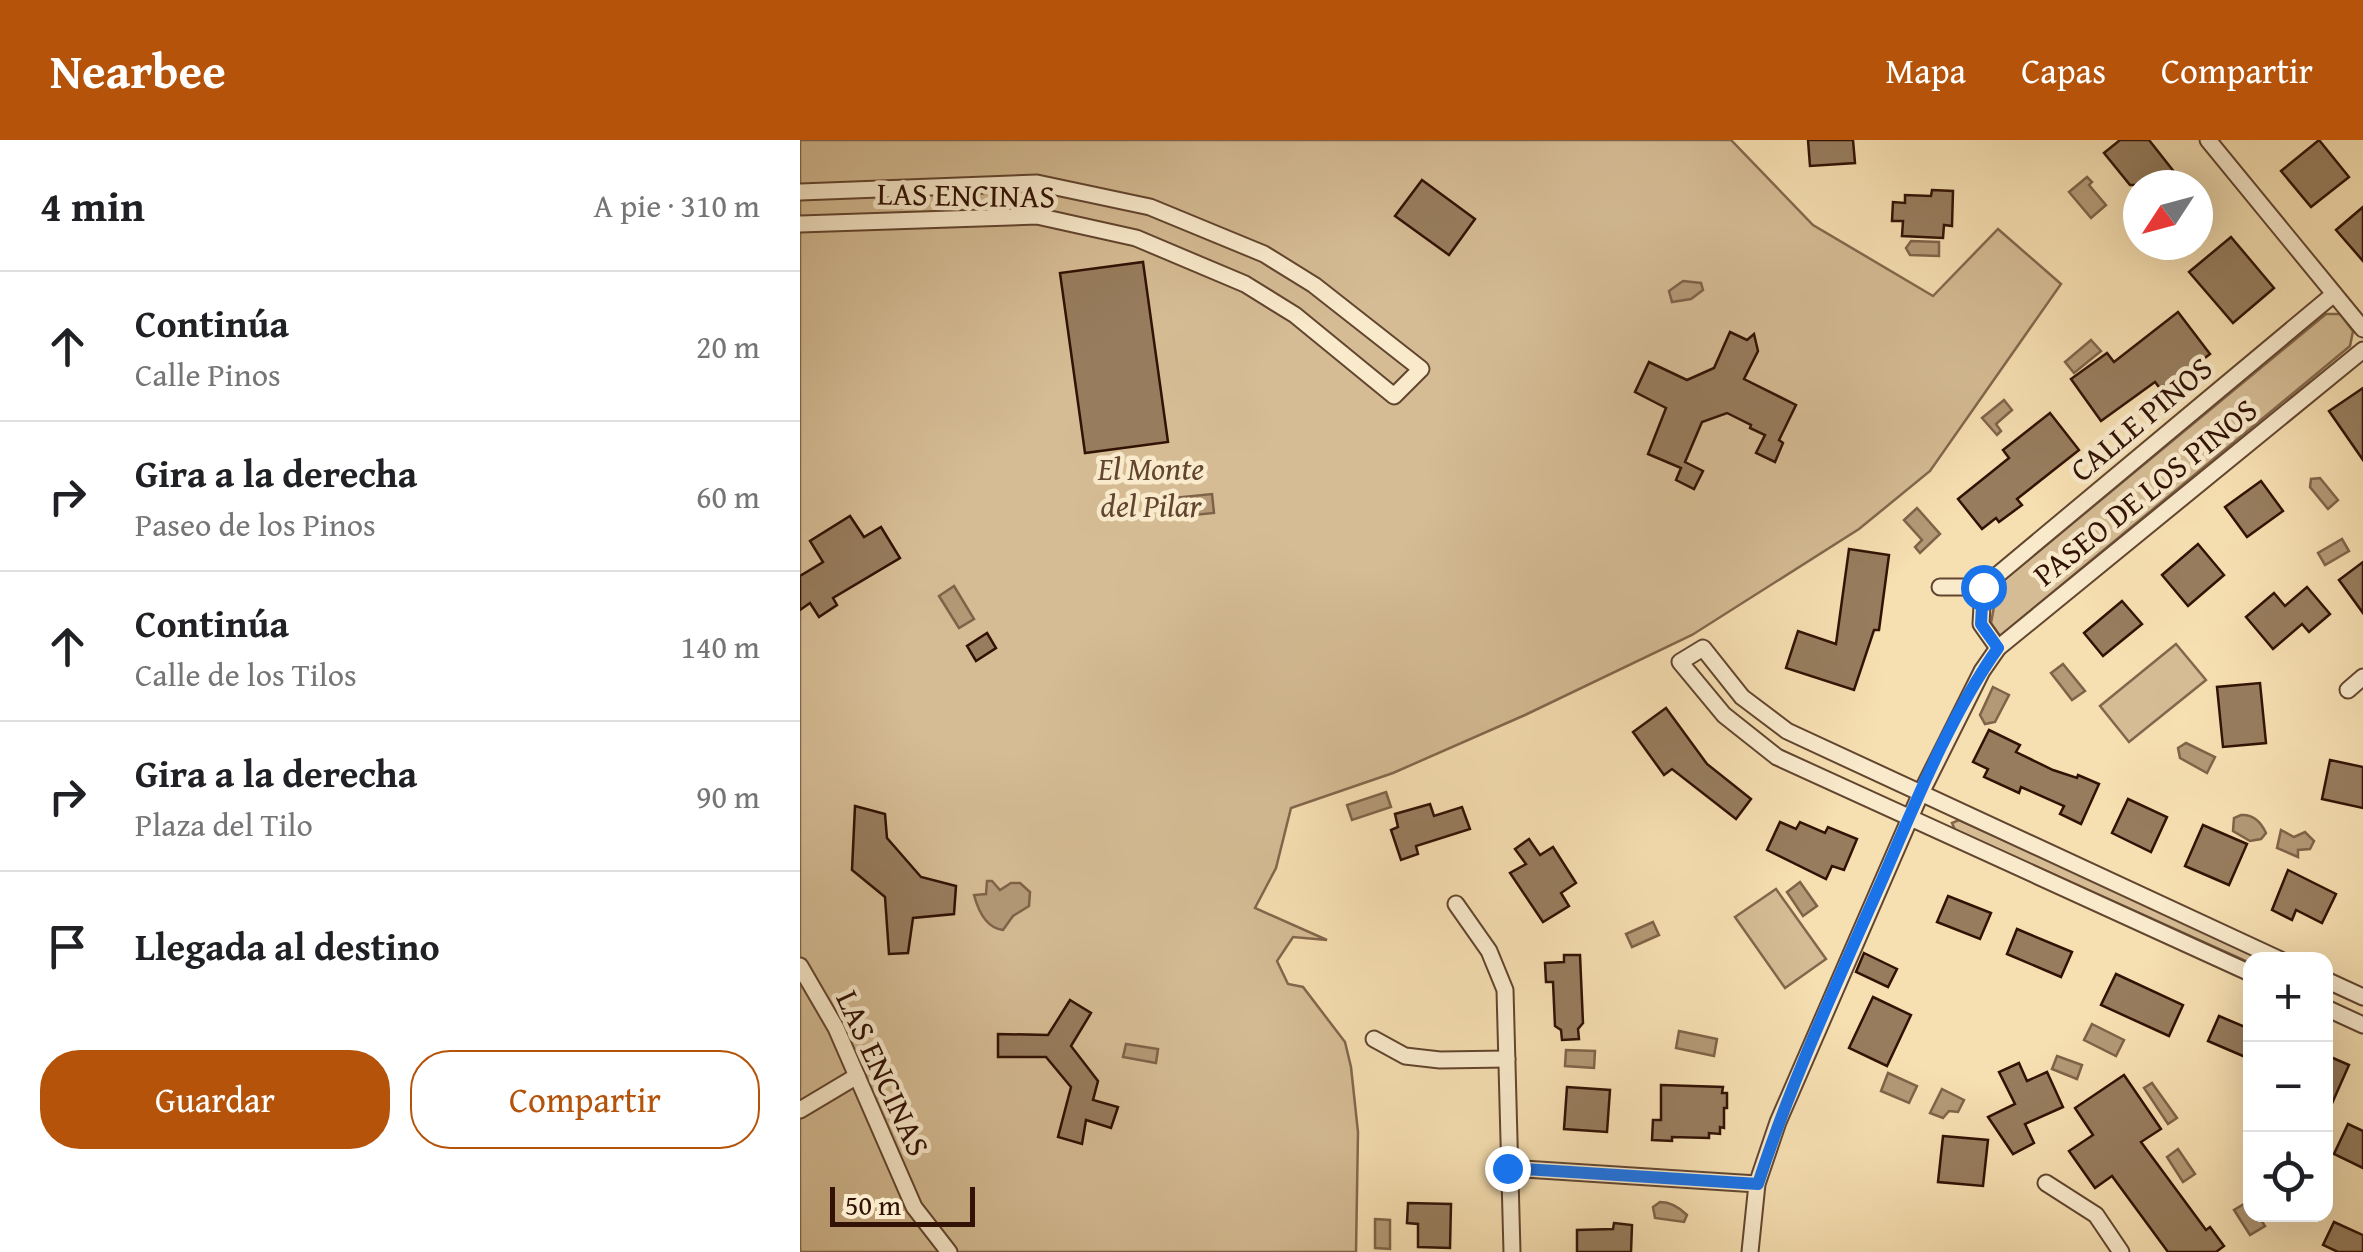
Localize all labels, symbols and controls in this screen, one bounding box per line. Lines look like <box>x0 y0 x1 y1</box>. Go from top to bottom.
text: Nearbee <box>50 35 226 106</box>
text: Mapa <box>1886 45 1966 96</box>
text: Capas <box>2021 45 2106 96</box>
text: Compartir <box>2161 45 2313 96</box>
street label: LAS ENCINAS <box>877 169 1055 220</box>
north arrow <box>2123 170 2213 260</box>
text: 4 min <box>40 175 145 236</box>
text: A pie · 310 m <box>593 182 760 229</box>
text: Continúa <box>135 295 289 351</box>
icon: ahead <box>40 319 95 374</box>
text: 20 m <box>696 323 760 370</box>
street label: CALLE PINOS <box>2059 345 2222 492</box>
text: Calle Pinos <box>135 351 281 398</box>
street label: PASEO DE LOS PINOS <box>2022 386 2267 597</box>
text: Gira a la derecha <box>135 445 417 501</box>
park label: El Monte del Pilar <box>1097 445 1204 529</box>
icon: right <box>40 469 95 524</box>
text: 60 m <box>696 473 760 520</box>
text: Paseo de los Pinos <box>135 501 376 548</box>
route start <box>1961 565 2007 611</box>
text: Continúa <box>135 595 289 651</box>
icon: ahead <box>40 619 95 674</box>
text: 140 m <box>681 623 760 670</box>
text: Calle de los Tilos <box>135 651 357 698</box>
text: Gira a la derecha <box>135 745 417 801</box>
icon: right <box>40 769 95 824</box>
text: 90 m <box>696 773 760 820</box>
text: Plaza del Tilo <box>135 801 313 848</box>
text: Llegada al destino <box>135 918 440 974</box>
icon: arrive <box>40 919 95 974</box>
map controls <box>2243 952 2333 1222</box>
button: + <box>2243 952 2333 1042</box>
street label: LAS ENCINAS <box>825 982 942 1163</box>
button: − <box>2243 1042 2333 1132</box>
button: Guardar <box>40 1050 390 1149</box>
button: Compartir <box>410 1050 760 1149</box>
button: locate <box>2243 1132 2333 1222</box>
route end <box>1485 1146 1531 1192</box>
scale bar <box>830 1182 975 1226</box>
text: 50 m <box>845 1184 901 1225</box>

